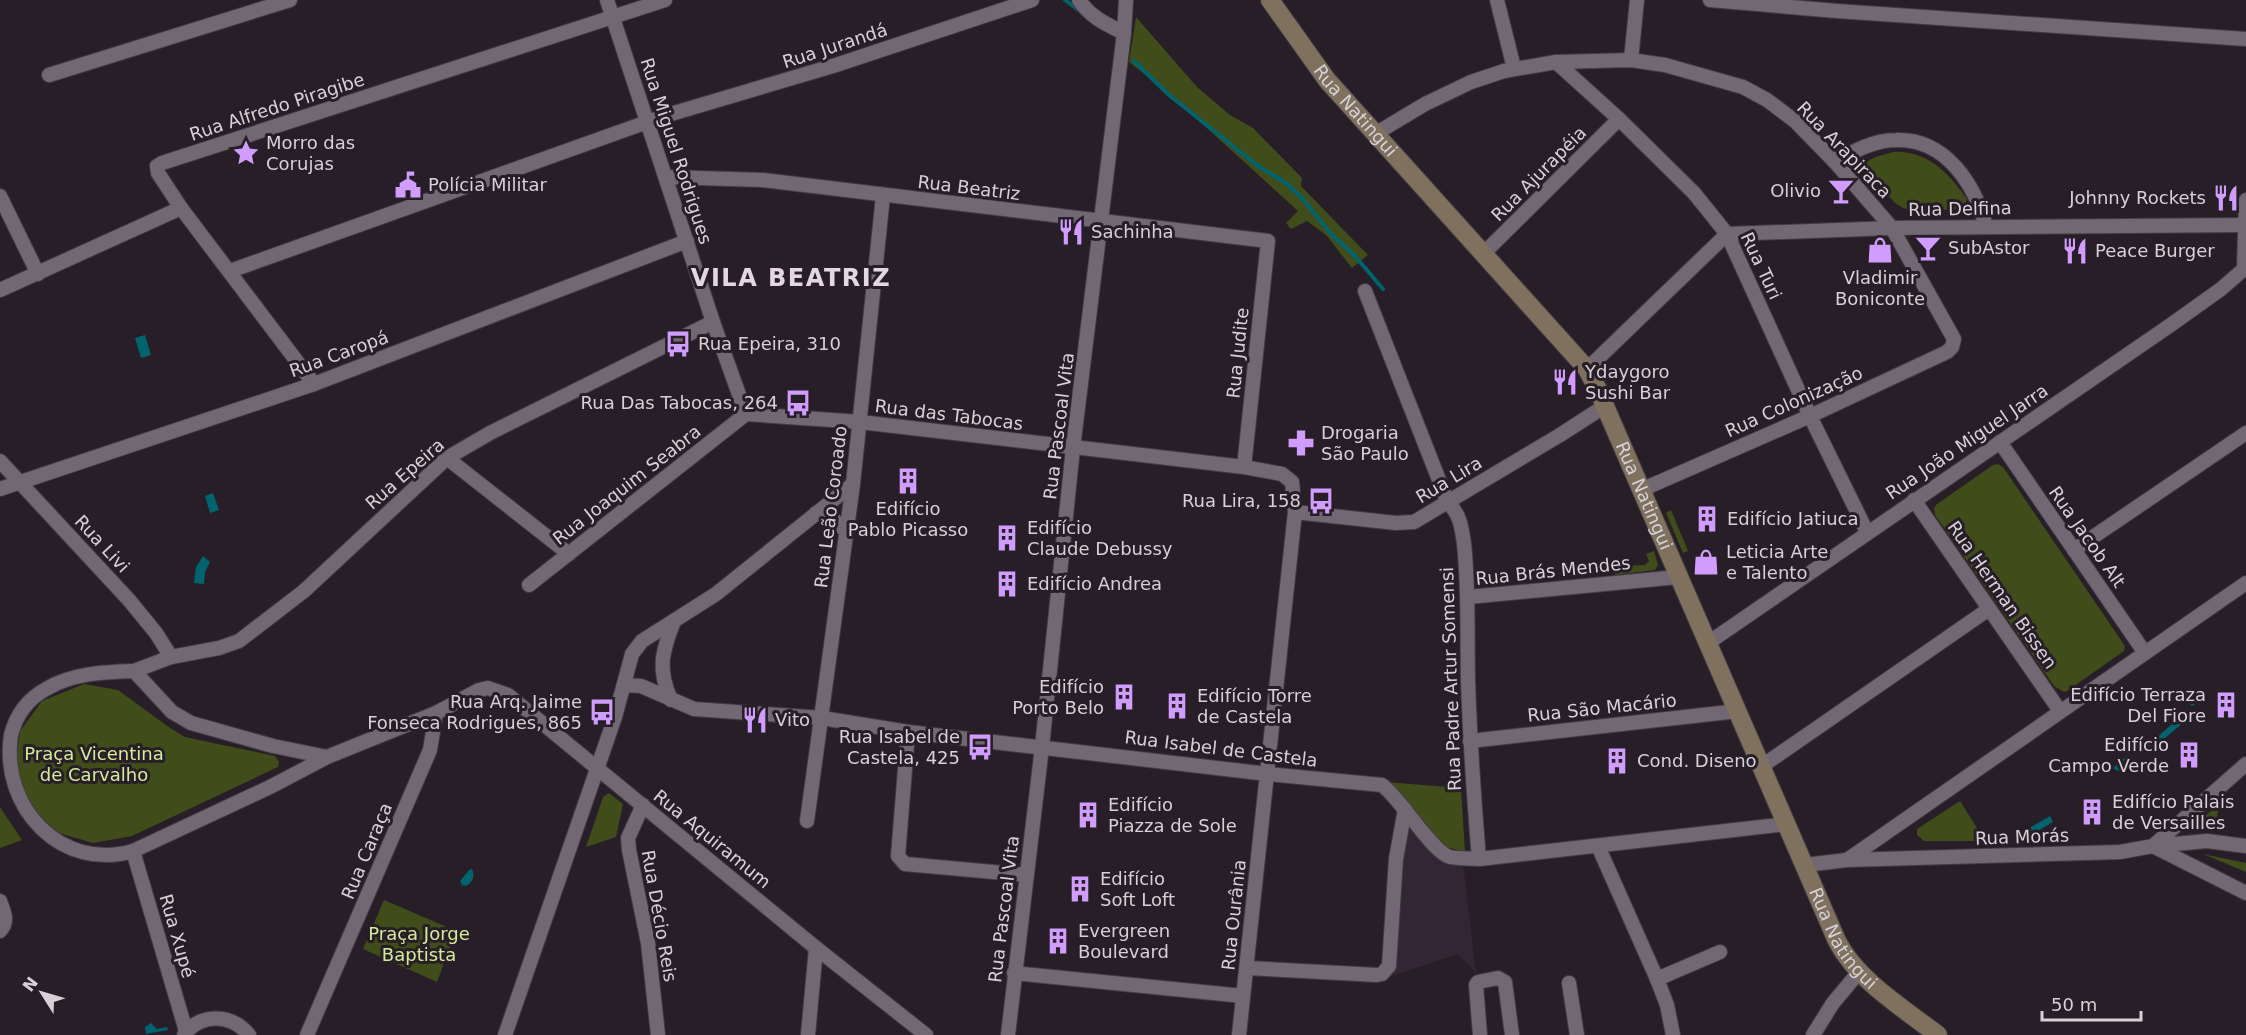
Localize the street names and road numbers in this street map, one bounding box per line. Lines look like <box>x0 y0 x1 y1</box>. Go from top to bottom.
street label: Rua Jurandá <box>780 19 890 72</box>
street label: Rua Miguel Rodrigues <box>636 55 717 247</box>
street label: Rua Natingui <box>1310 60 1402 161</box>
street label: Rua Alfredo Piragibe <box>187 68 367 145</box>
street label: Rua Arapiraca <box>1793 97 1896 202</box>
street label: Rua Ajurapéia <box>1487 122 1590 225</box>
street label: Rua Beatriz <box>917 171 1022 204</box>
street label: Rua Delfina <box>1908 197 2012 220</box>
street label: Rua Turi <box>1737 229 1786 303</box>
street label: Rua Judite <box>1222 307 1253 399</box>
street label: Rua Caropá <box>286 326 391 381</box>
street label: Rua Pascoal Vita <box>1039 351 1078 501</box>
street label: Rua Colonização <box>1722 362 1866 441</box>
street label: Rua João Miguel Jarra <box>1882 379 2052 504</box>
street label: Rua das Tabocas <box>874 395 1024 434</box>
street label: Rua Joaquim Seabra <box>549 420 705 549</box>
street label: Rua Leão Coroado <box>810 425 851 589</box>
street label: Rua Epeira <box>361 434 448 513</box>
street label: Rua Natingui <box>1612 438 1677 553</box>
street label: Rua Lira <box>1412 452 1486 507</box>
street label: Rua Jacob Alt <box>2045 482 2130 591</box>
street label: Rua Livi <box>71 511 134 577</box>
street label: Rua Herman Bissen <box>1943 517 2061 673</box>
street label: Rua Brás Mendes <box>1474 552 1631 589</box>
street label: Rua Padre Artur Somensi <box>1436 567 1465 791</box>
street label: Rua São Macário <box>1526 689 1678 726</box>
street label: Rua Isabel de Castela <box>1123 726 1319 771</box>
street label: Rua Aquiramum <box>650 785 775 892</box>
street label: Rua Caraça <box>337 799 396 902</box>
street label: Rua Morás <box>1975 824 2069 849</box>
street label: Rua Pascoal Vita <box>984 834 1023 984</box>
street label: Rua Décio Reis <box>638 848 681 984</box>
street label: Rua Ourânia <box>1217 858 1250 971</box>
street label: Rua Natingui <box>1805 884 1882 993</box>
street label: Rua Xupé <box>156 892 199 980</box>

